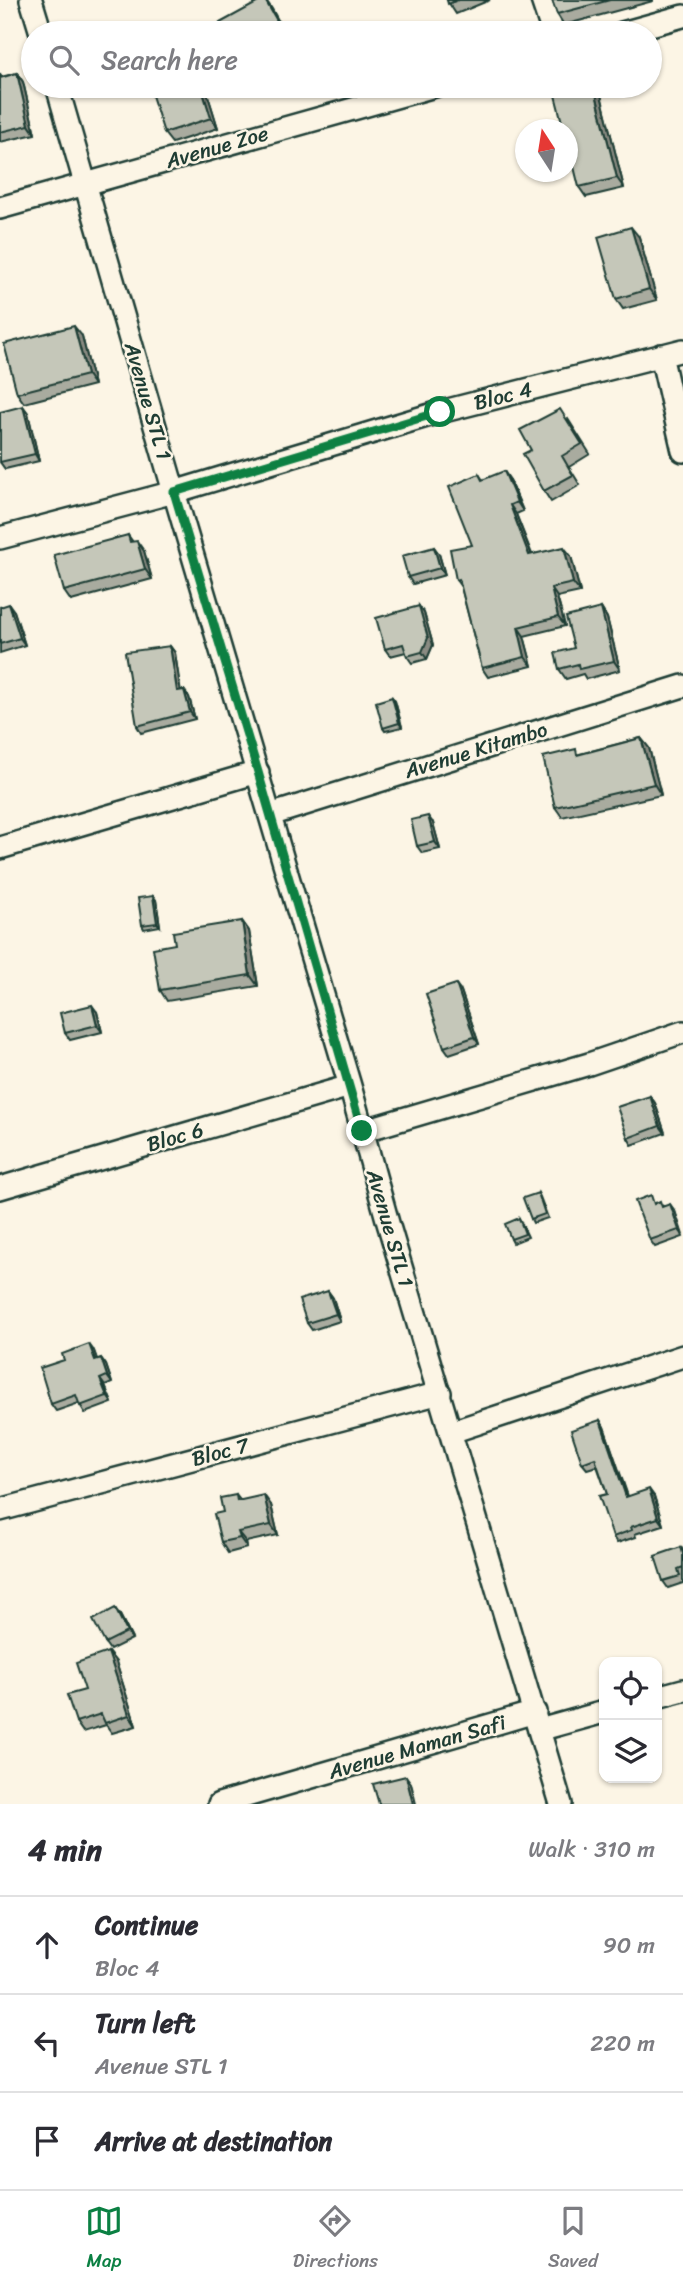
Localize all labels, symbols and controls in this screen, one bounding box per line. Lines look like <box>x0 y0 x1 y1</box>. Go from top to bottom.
search box <box>21 21 662 98</box>
text: Search here <box>101 37 238 83</box>
icon: search <box>45 41 83 79</box>
street label: Avenue Zoe <box>160 114 273 180</box>
north arrow <box>515 119 578 182</box>
street label: Avenue STL 1 <box>113 337 183 464</box>
street label: Bloc 4 <box>470 370 536 422</box>
route start <box>424 396 455 427</box>
street label: Avenue Kitambo <box>399 710 552 790</box>
street label: Bloc 6 <box>142 1111 208 1163</box>
route end <box>346 1115 377 1146</box>
street label: Avenue STL 1 <box>355 1164 425 1291</box>
street label: Bloc 7 <box>187 1426 255 1478</box>
map controls <box>599 1657 662 1783</box>
button: locate <box>599 1657 662 1720</box>
street label: Avenue Maman Safi <box>323 1703 512 1791</box>
button: layers <box>599 1720 662 1783</box>
text: 4 min <box>28 1823 102 1877</box>
text: Walk · 310 m <box>528 1829 655 1870</box>
text: Continue <box>95 1902 198 1948</box>
text: 90 m <box>603 1925 655 1966</box>
icon: ahead <box>28 1926 66 1964</box>
text: Bloc 4 <box>95 1948 160 1989</box>
text: Turn left <box>95 2000 195 2046</box>
text: 220 m <box>590 2023 655 2064</box>
icon: left <box>28 2024 66 2062</box>
text: Avenue STL 1 <box>95 2046 228 2087</box>
text: Arrive at destination <box>95 2118 332 2164</box>
icon: arrive <box>28 2122 66 2160</box>
tab: Map <box>85 2202 123 2277</box>
tab: Directions <box>293 2202 378 2277</box>
tab: Saved <box>548 2202 598 2277</box>

